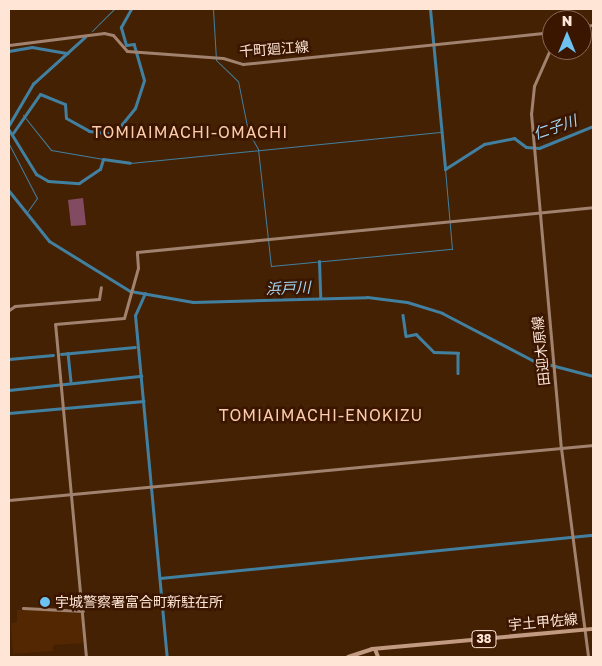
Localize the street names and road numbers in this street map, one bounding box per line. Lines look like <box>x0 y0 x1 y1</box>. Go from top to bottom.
street label: 千町廻江線 <box>238 38 310 60</box>
street label: 田迎木原線 <box>529 315 553 387</box>
street label: 宇土甲佐線 <box>507 611 579 633</box>
road number: 38 <box>472 630 496 648</box>

